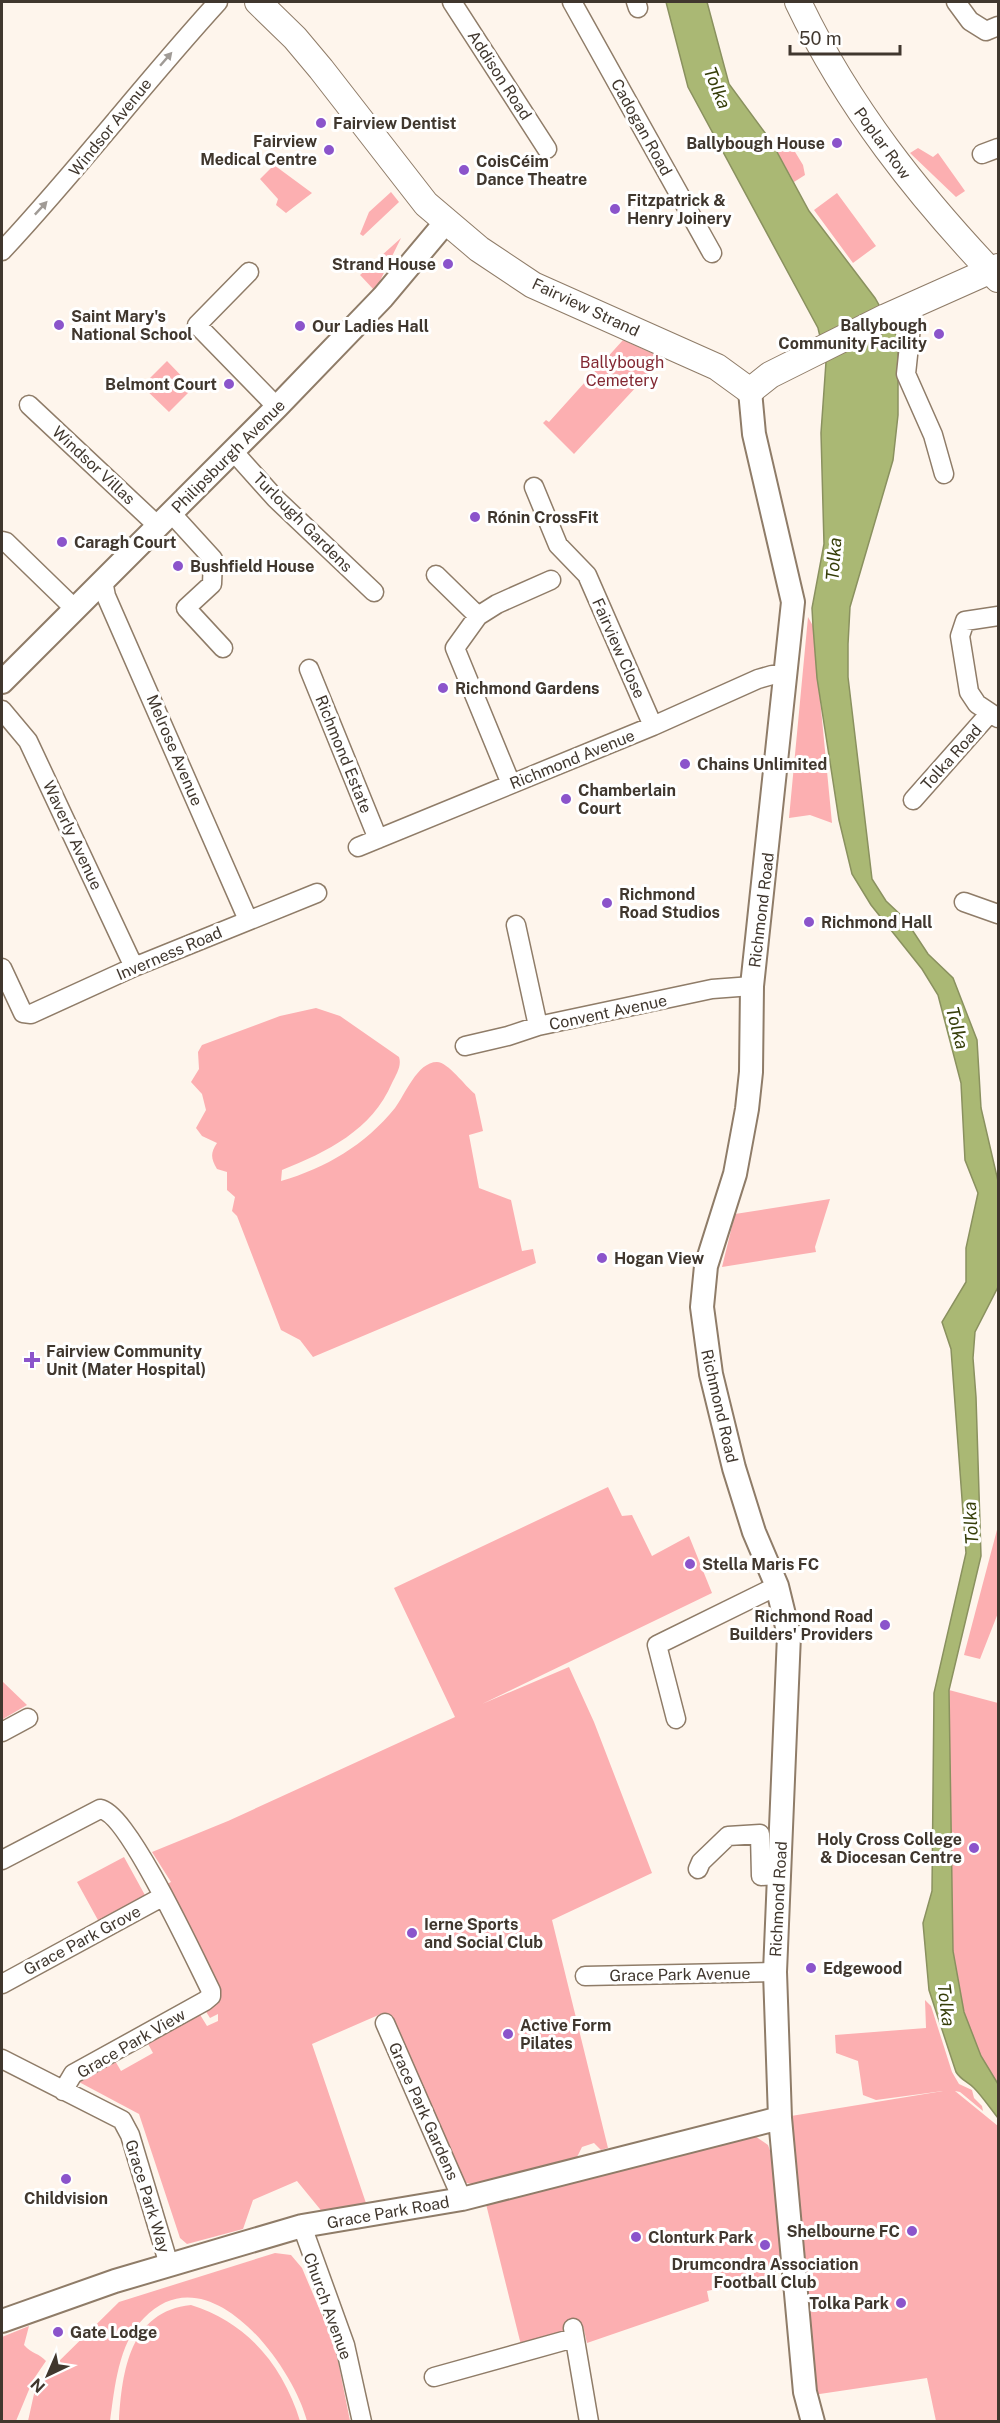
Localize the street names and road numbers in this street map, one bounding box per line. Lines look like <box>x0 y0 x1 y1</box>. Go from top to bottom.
street label: Addison Road <box>464 27 535 123</box>
street label: Windsor Avenue <box>65 75 156 180</box>
street label: Cadogan Road <box>607 75 676 179</box>
street label: Poplar Row <box>850 104 915 183</box>
street label: Fairview Strand <box>529 274 642 341</box>
street label: Philipsburgh Avenue <box>168 396 289 517</box>
street label: Windsor Villas <box>48 422 139 508</box>
street label: Turlough Gardens <box>249 469 356 576</box>
street label: Fairview Close <box>588 595 649 701</box>
street label: Melrose Avenue <box>143 692 207 809</box>
street label: Richmond Estate <box>311 692 376 816</box>
street label: Tolka Road <box>917 721 986 794</box>
street label: Richmond Avenue <box>507 726 637 793</box>
street label: Waverly Avenue <box>39 778 106 893</box>
street label: Richmond Road <box>745 851 778 969</box>
street label: Inverness Road <box>114 923 225 984</box>
street label: Convent Avenue <box>547 991 669 1034</box>
street label: Richmond Road <box>697 1347 742 1465</box>
street label: Richmond Road <box>766 1841 791 1957</box>
street label: Grace Park Grove <box>20 1902 144 1979</box>
street label: Grace Park Avenue <box>609 1964 751 1985</box>
street label: Grace Park View <box>74 2004 189 2082</box>
street label: Grace Park Gardens <box>385 2039 462 2183</box>
street label: Grace Park Way <box>121 2137 174 2255</box>
street label: Grace Park Road <box>325 2192 451 2233</box>
street label: Church Avenue <box>299 2250 356 2362</box>

